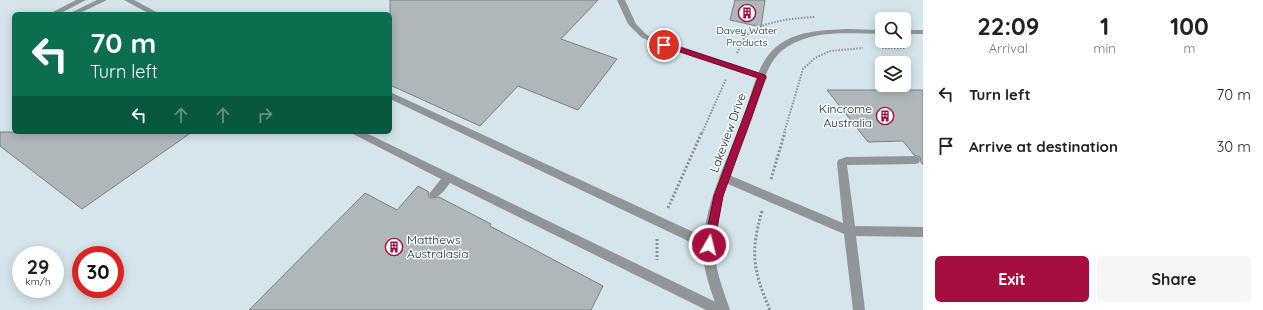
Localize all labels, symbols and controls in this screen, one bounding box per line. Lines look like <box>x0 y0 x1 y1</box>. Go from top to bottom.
building icon: Davey Water Products <box>737 3 757 23</box>
text: 22:09 <box>977 11 1039 41</box>
text: 1 <box>1100 11 1109 41</box>
text: 100 <box>1170 11 1209 41</box>
map controls <box>875 12 911 92</box>
button: search <box>875 12 911 48</box>
place label: Davey Water Products <box>717 24 778 49</box>
text: 70 m <box>90 25 156 60</box>
icon: left <box>24 28 76 80</box>
pin <box>647 28 681 62</box>
icon: arrive <box>653 34 675 56</box>
text: Arrival <box>989 40 1028 56</box>
text: min <box>1094 40 1116 56</box>
text: m <box>1183 40 1195 56</box>
button: layers <box>875 56 911 92</box>
text: Turn left <box>90 60 158 83</box>
icon: left <box>935 83 957 105</box>
text: Turn left <box>969 85 1031 104</box>
text: 70 m <box>1217 85 1251 104</box>
street label: Lakeview Drive <box>706 91 749 175</box>
place label: Kincrome Australia <box>819 101 872 130</box>
icon: left <box>128 104 150 126</box>
icon: ahead <box>170 104 192 126</box>
icon: ahead <box>212 104 234 126</box>
icon: right <box>254 104 276 126</box>
building icon: Kincrome Australia <box>875 106 895 126</box>
icon: arrive <box>935 135 957 157</box>
text: Arrive at destination <box>969 137 1118 156</box>
text: 30 m <box>1216 137 1251 156</box>
position arrow <box>688 224 730 266</box>
place label: Matthews Australasia <box>407 232 468 261</box>
building icon: Matthews Australasia <box>384 237 404 257</box>
speed limit sign: 30 <box>72 246 124 298</box>
text: 29 <box>27 254 49 279</box>
button: Exit <box>935 256 1089 302</box>
button: Share <box>1097 256 1251 302</box>
text: km/h <box>25 275 51 288</box>

